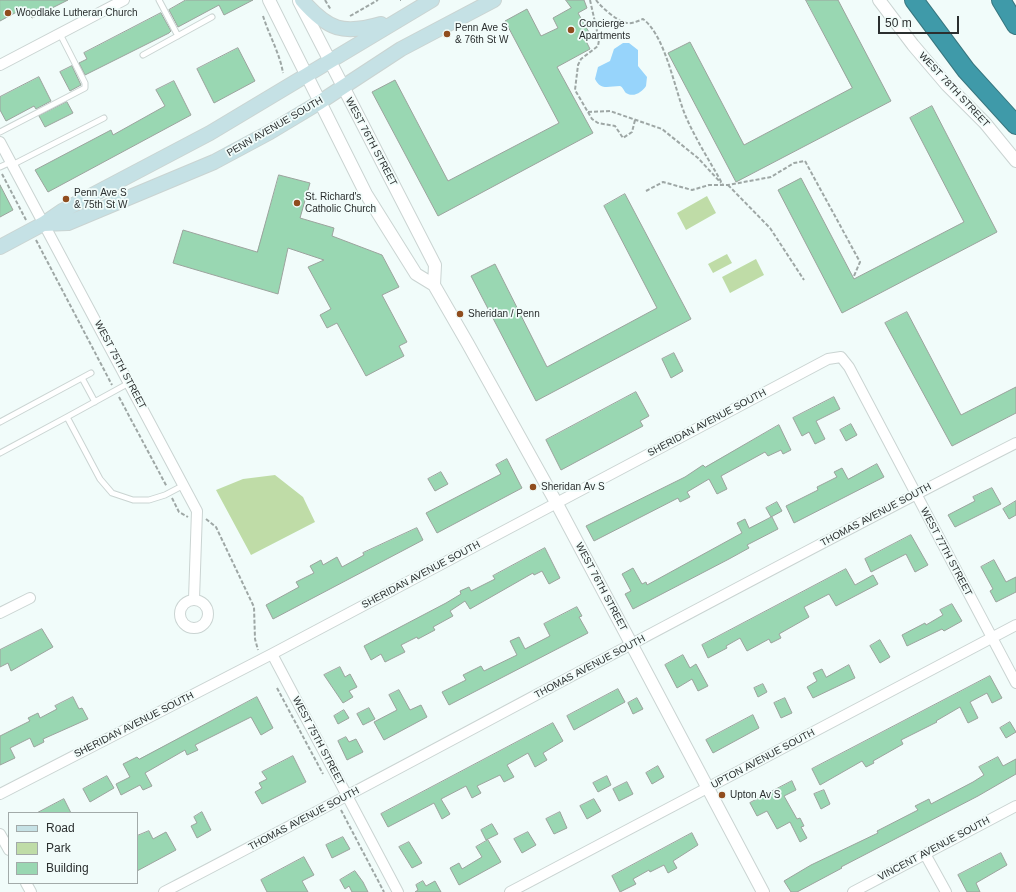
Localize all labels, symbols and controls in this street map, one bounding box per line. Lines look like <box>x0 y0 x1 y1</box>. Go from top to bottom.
place label: Woodlake Lutheran Church <box>16 7 138 19</box>
marker: Woodlake Lutheran Church <box>3 8 13 18</box>
scale bar <box>880 8 961 34</box>
text: 50 m <box>885 16 912 30</box>
place label: Concierge Apartments <box>579 18 630 42</box>
place label: Penn Ave S & 76th St W <box>455 22 508 46</box>
marker: Concierge Apartments <box>566 25 576 35</box>
marker: Penn Ave S & 76th St W <box>442 29 452 39</box>
street label: WEST 78TH STREET <box>916 50 992 130</box>
street label: PENN AVENUE SOUTH <box>225 95 325 159</box>
street label: WEST 76TH STREET <box>343 96 399 188</box>
place label: Penn Ave S & 75th St W <box>74 187 127 210</box>
place label: St. Richard's Catholic Church <box>305 191 376 214</box>
marker: Penn Ave S & 75th St W <box>61 194 71 204</box>
marker: St. Richard's Catholic Church <box>292 198 302 208</box>
place label: Sheridan / Penn <box>468 308 540 320</box>
marker: Sheridan / Penn <box>455 309 465 319</box>
street label: WEST 75TH STREET <box>92 319 148 411</box>
street label: SHERIDAN AVENUE SOUTH <box>646 387 768 459</box>
place label: Sheridan Av S <box>541 481 605 493</box>
street label: THOMAS AVENUE SOUTH <box>819 481 933 549</box>
marker: Sheridan Av S <box>528 482 538 492</box>
street label: WEST 77TH STREET <box>918 506 974 598</box>
street label: SHERIDAN AVENUE SOUTH <box>360 539 482 611</box>
street label: WEST 76TH STREET <box>573 541 629 633</box>
street label: THOMAS AVENUE SOUTH <box>533 633 647 701</box>
street label: SHERIDAN AVENUE SOUTH <box>72 690 196 760</box>
street label: WEST 75TH STREET <box>290 695 346 787</box>
street label: UPTON AVENUE SOUTH <box>709 727 817 791</box>
street label: THOMAS AVENUE SOUTH <box>247 785 361 853</box>
place label: Upton Av S <box>730 789 780 801</box>
marker: Upton Av S <box>717 790 727 800</box>
legend <box>8 812 138 884</box>
street label: VINCENT AVENUE SOUTH <box>876 814 992 884</box>
text: Road <box>46 821 75 835</box>
text: Park <box>46 841 71 855</box>
text: Building <box>46 861 89 875</box>

